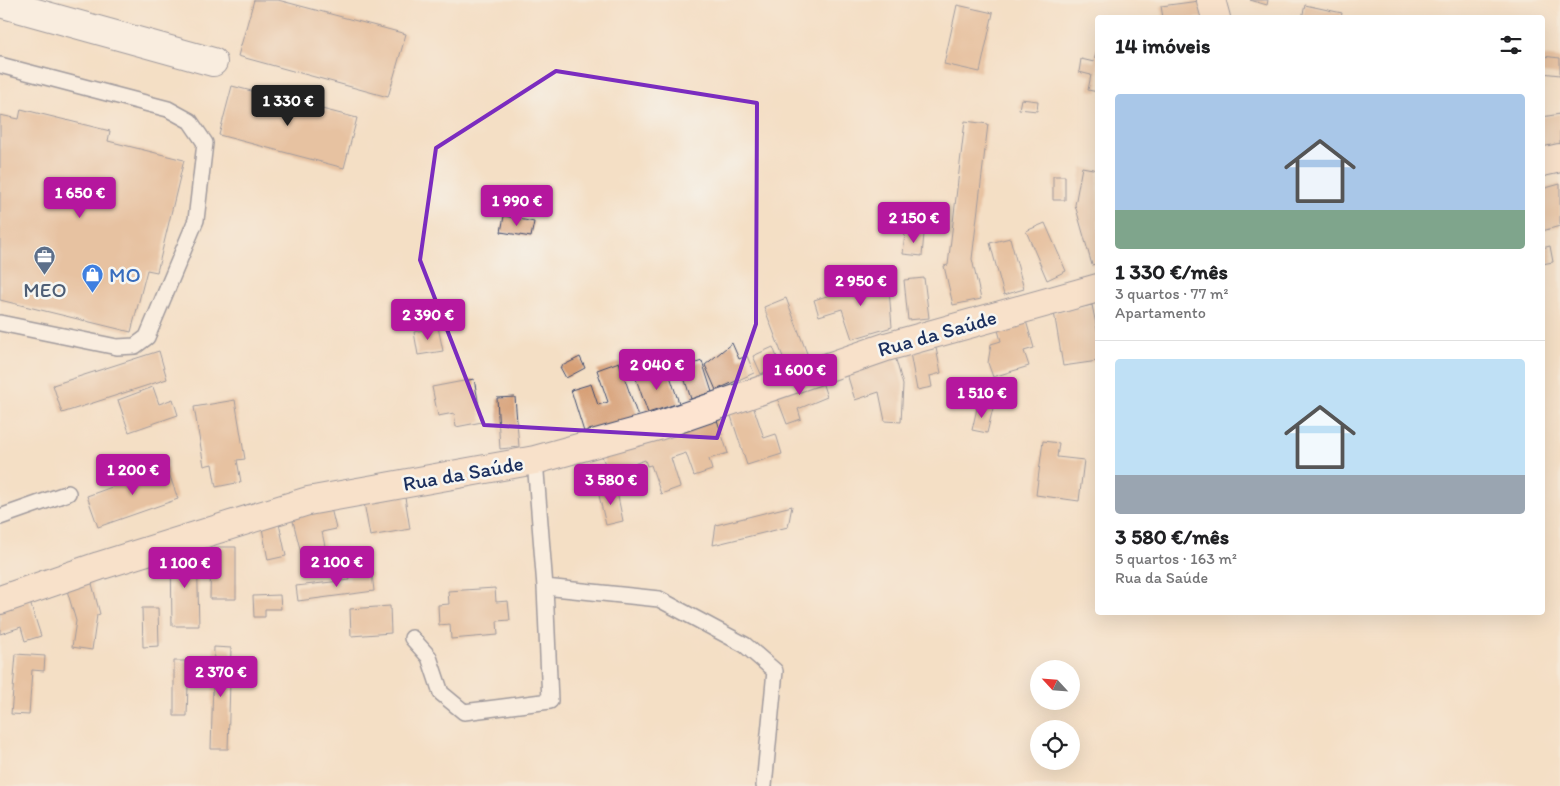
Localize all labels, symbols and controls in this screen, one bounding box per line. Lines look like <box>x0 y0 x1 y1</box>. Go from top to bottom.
icon: filters <box>1497 31 1525 59</box>
text: 14 imóveis <box>1115 33 1210 58</box>
pin: 1 330 € <box>242 84 334 127</box>
text: 1 330 € <box>262 91 314 110</box>
icon: home <box>1275 126 1365 216</box>
pin: 1 650 € <box>34 176 126 219</box>
text: 1 650 € <box>55 183 105 202</box>
pin: 1 990 € <box>471 184 563 227</box>
text: 1 990 € <box>492 191 542 210</box>
pin: 2 150 € <box>868 202 960 244</box>
text: 2 150 € <box>889 208 939 227</box>
office icon: MEO <box>33 245 57 276</box>
text: 1 330 €/mês <box>1115 259 1228 284</box>
shop icon: MO <box>81 262 105 293</box>
place label: MO <box>109 262 141 287</box>
pin: 2 950 € <box>815 264 907 307</box>
text: 2 950 € <box>835 271 887 290</box>
place label: MEO <box>23 277 67 302</box>
text: 3 quartos · 77 m² <box>1115 284 1229 303</box>
pin: 2 390 € <box>382 298 474 341</box>
text: Apartamento <box>1115 303 1206 322</box>
street label: Rua da Saúde <box>875 304 999 362</box>
text: 2 390 € <box>402 305 454 324</box>
pin: 2 040 € <box>611 348 703 391</box>
pin: 1 600 € <box>754 354 846 396</box>
text: 2 040 € <box>630 355 684 374</box>
text: 1 600 € <box>774 360 826 379</box>
pin: 1 510 € <box>936 376 1028 419</box>
text: 1 510 € <box>957 383 1007 402</box>
icon: home <box>1275 392 1365 482</box>
street label: Rua da Saúde <box>401 450 525 496</box>
pin: 1 200 € <box>87 454 179 496</box>
text: 1 200 € <box>107 460 159 479</box>
pin: 3 580 € <box>565 464 657 506</box>
text: 3 580 € <box>585 470 637 489</box>
text: 3 580 €/mês <box>1115 524 1229 549</box>
pin: 1 100 € <box>139 546 231 589</box>
pin: 2 100 € <box>291 546 383 588</box>
text: 5 quartos · 163 m² <box>1115 549 1237 568</box>
text: 2 100 € <box>311 552 363 571</box>
text: 1 100 € <box>160 553 210 572</box>
text: Rua da Saúde <box>1115 568 1208 587</box>
pin: 2 370 € <box>175 656 267 698</box>
north arrow <box>1030 660 1080 710</box>
map controls <box>1030 660 1080 770</box>
text: 2 370 € <box>195 662 247 681</box>
button: locate <box>1030 720 1080 770</box>

